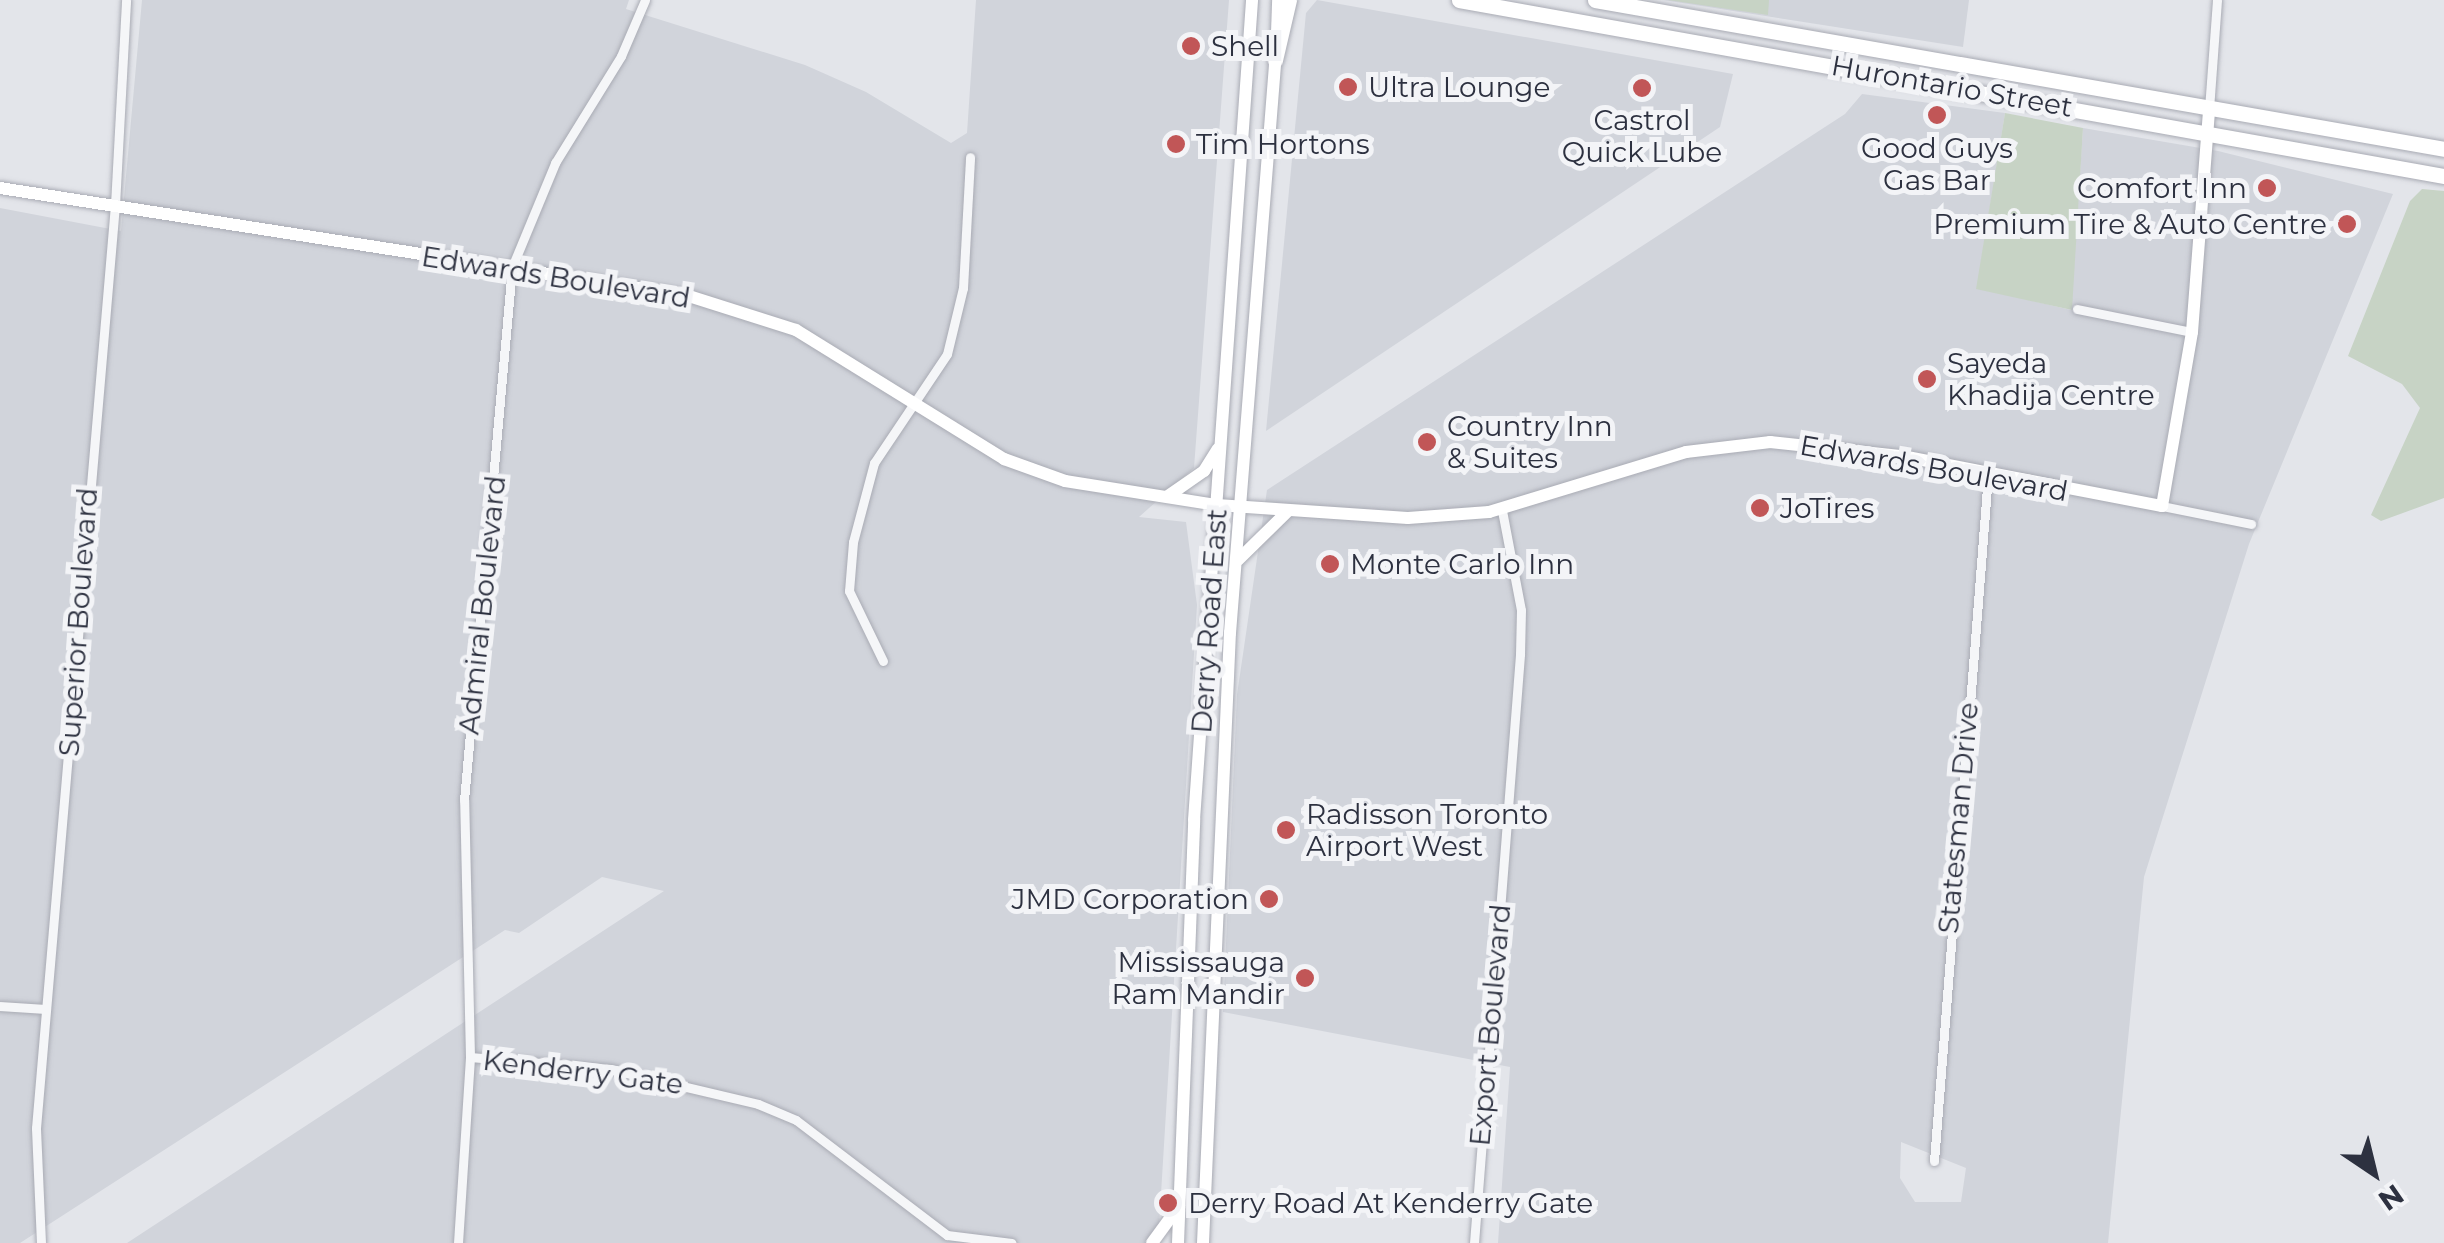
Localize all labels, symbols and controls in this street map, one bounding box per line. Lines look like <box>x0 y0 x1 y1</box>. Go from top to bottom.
place label: Shell <box>1211 29 1279 63</box>
marker: Shell <box>1180 35 1202 57</box>
street label: Hurontario Street <box>1829 48 2075 124</box>
place label: Ultra Lounge <box>1368 70 1550 104</box>
marker: Ultra Lounge <box>1337 76 1359 98</box>
marker: Castrol Quick Lube <box>1631 77 1653 99</box>
place label: Castrol Quick Lube <box>1562 103 1722 169</box>
marker: Good Guys Gas Bar <box>1926 104 1948 126</box>
place label: Tim Hortons <box>1196 127 1370 161</box>
place label: Good Guys Gas Bar <box>1861 131 2013 197</box>
marker: Tim Hortons <box>1165 133 1187 155</box>
place label: Comfort Inn <box>2077 171 2247 205</box>
marker: Comfort Inn <box>2256 177 2278 199</box>
place label: Premium Tire & Auto Centre <box>1933 207 2327 241</box>
marker: Premium Tire & Auto Centre <box>2336 213 2358 235</box>
street label: Edwards Boulevard <box>419 239 693 315</box>
place label: Sayeda Khadija Centre <box>1947 346 2155 412</box>
marker: Sayeda Khadija Centre <box>1916 368 1938 390</box>
place label: Country Inn & Suites <box>1447 409 1613 475</box>
street label: Edwards Boulevard <box>1797 428 2071 508</box>
marker: Country Inn & Suites <box>1416 431 1438 453</box>
street label: Admiral Boulevard <box>452 474 512 736</box>
street label: Superior Boulevard <box>52 487 104 757</box>
place label: JoTires <box>1780 491 1874 525</box>
marker: JoTires <box>1749 497 1771 519</box>
street label: Derry Road East <box>1184 507 1234 735</box>
place label: Monte Carlo Inn <box>1350 547 1574 581</box>
marker: Monte Carlo Inn <box>1319 553 1341 575</box>
street label: Statesman Drive <box>1931 701 1985 935</box>
place label: Radisson Toronto Airport West <box>1306 797 1548 863</box>
marker: Radisson Toronto Airport West <box>1275 819 1297 841</box>
place label: JMD Corporation <box>1011 882 1249 916</box>
marker: JMD Corporation <box>1258 888 1280 910</box>
street label: Export Boulevard <box>1463 903 1517 1147</box>
place label: Mississauga Ram Mandir <box>1111 945 1285 1011</box>
marker: Mississauga Ram Mandir <box>1294 967 1316 989</box>
street label: Kenderry Gate <box>481 1043 685 1101</box>
north arrow <box>2324 1123 2424 1223</box>
text: N <box>2372 1177 2410 1218</box>
place label: Derry Road At Kenderry Gate <box>1188 1186 1593 1220</box>
marker: Derry Road At Kenderry Gate <box>1157 1192 1179 1214</box>

